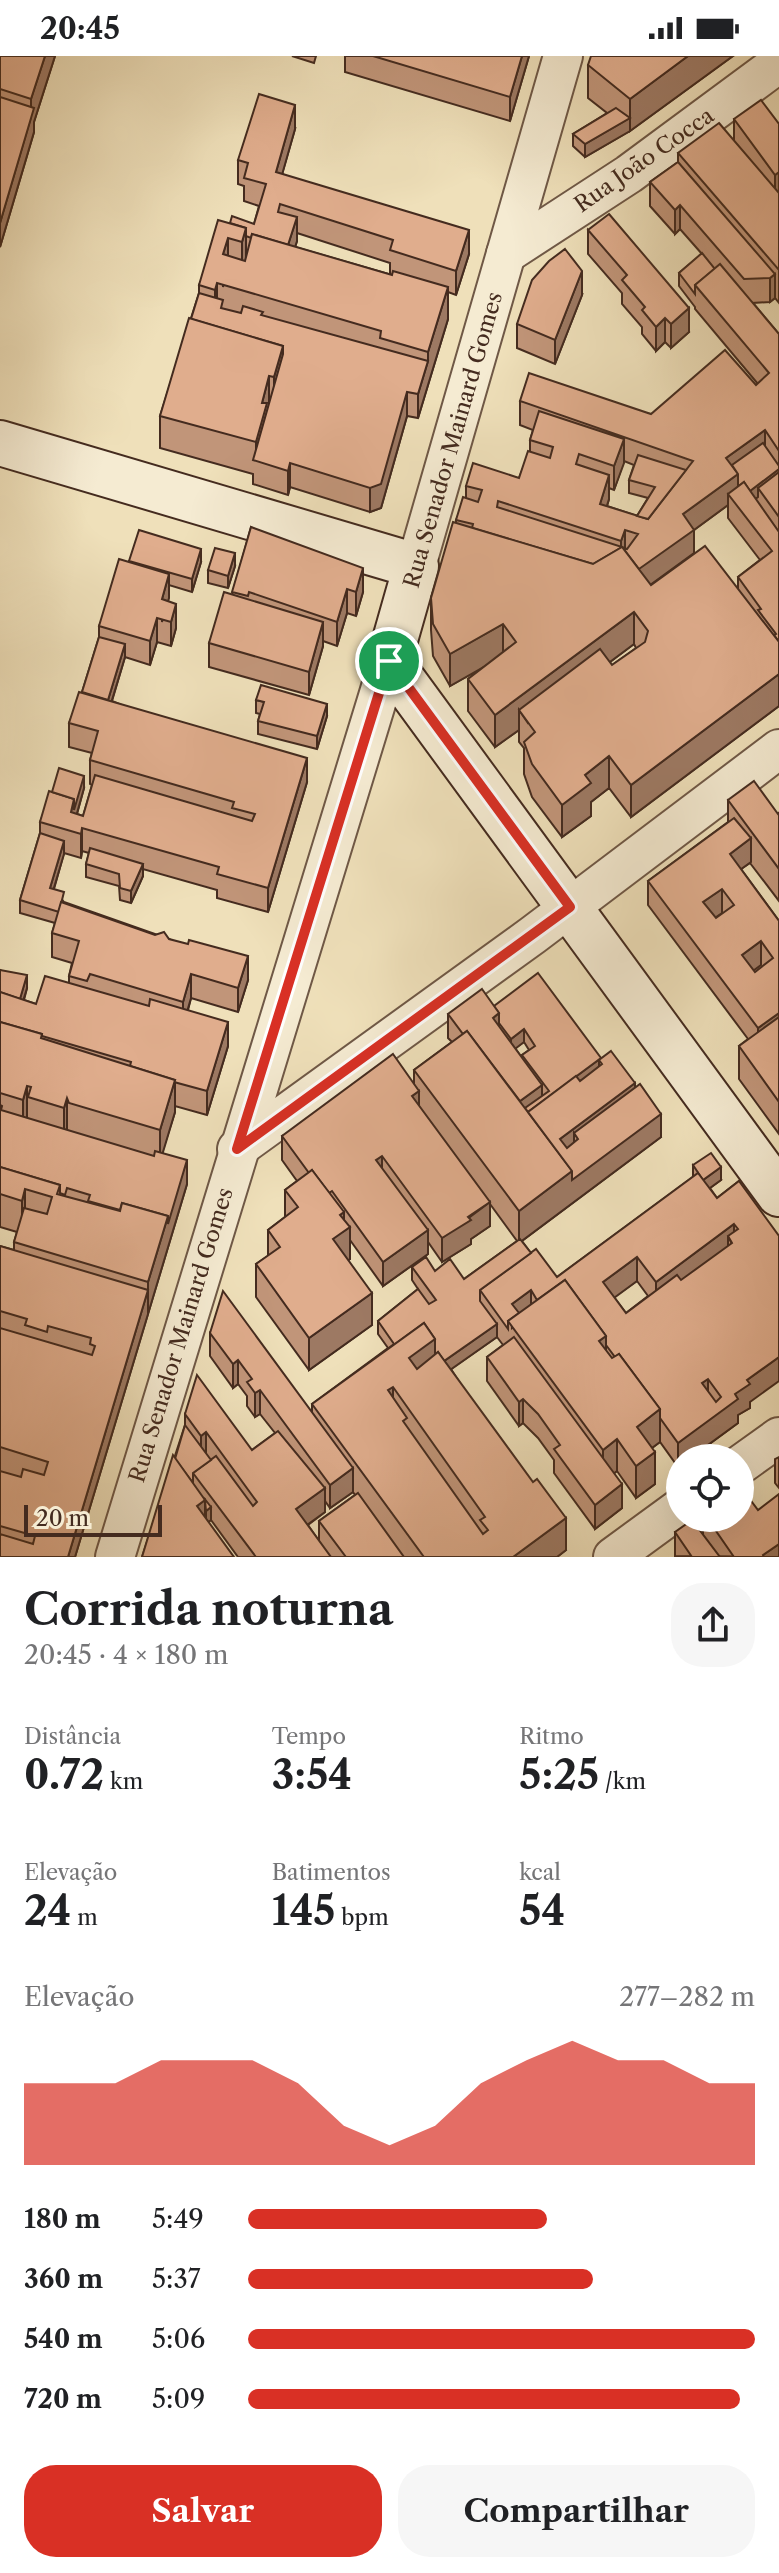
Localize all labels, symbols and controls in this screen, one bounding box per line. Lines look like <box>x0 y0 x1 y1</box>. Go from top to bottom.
text: 20:45 <box>40 10 120 47</box>
street label: Rua João Cocca <box>569 102 719 218</box>
street label: Rua Senador Mainard Gomes <box>398 289 508 591</box>
pin <box>355 627 423 695</box>
icon: arrive <box>367 639 411 683</box>
street label: Rua Senador Mainard Gomes <box>123 1184 239 1486</box>
map controls <box>666 1444 754 1532</box>
button: locate <box>666 1444 754 1532</box>
scale bar <box>24 1501 162 1537</box>
text: 20 m <box>36 1505 89 1532</box>
text: Corrida noturna <box>24 1582 394 1636</box>
button: share <box>671 1583 755 1667</box>
text: 20:45 · 4 × 180 m <box>24 1639 229 1671</box>
text: Distância <box>24 1723 121 1750</box>
text: Tempo <box>272 1723 346 1750</box>
text: Ritmo <box>519 1723 584 1750</box>
text: 0.72 <box>24 1750 104 1799</box>
text: 3:54 <box>272 1750 352 1799</box>
text: 5:25 <box>519 1750 599 1799</box>
text: km <box>104 1768 143 1795</box>
text: /km <box>599 1768 646 1795</box>
text: Elevação <box>24 1859 117 1886</box>
text: Batimentos <box>272 1859 391 1886</box>
text: kcal <box>519 1859 561 1886</box>
text: 24 <box>24 1886 71 1935</box>
text: 145 <box>272 1886 335 1935</box>
text: 54 <box>519 1886 565 1935</box>
text: m <box>71 1904 98 1931</box>
text: bpm <box>335 1904 389 1931</box>
text: Elevação <box>24 1981 134 2013</box>
text: 277–282 m <box>619 1981 755 2013</box>
text: 180 m <box>24 2203 101 2235</box>
text: 5:49 <box>152 2203 204 2235</box>
text: 360 m <box>24 2263 103 2295</box>
text: 5:37 <box>152 2263 201 2295</box>
text: 540 m <box>24 2323 103 2355</box>
text: 5:06 <box>152 2323 205 2355</box>
text: 720 m <box>24 2383 102 2415</box>
text: 5:09 <box>152 2383 205 2415</box>
button: Salvar <box>24 2465 382 2557</box>
button: Compartilhar <box>398 2465 755 2557</box>

